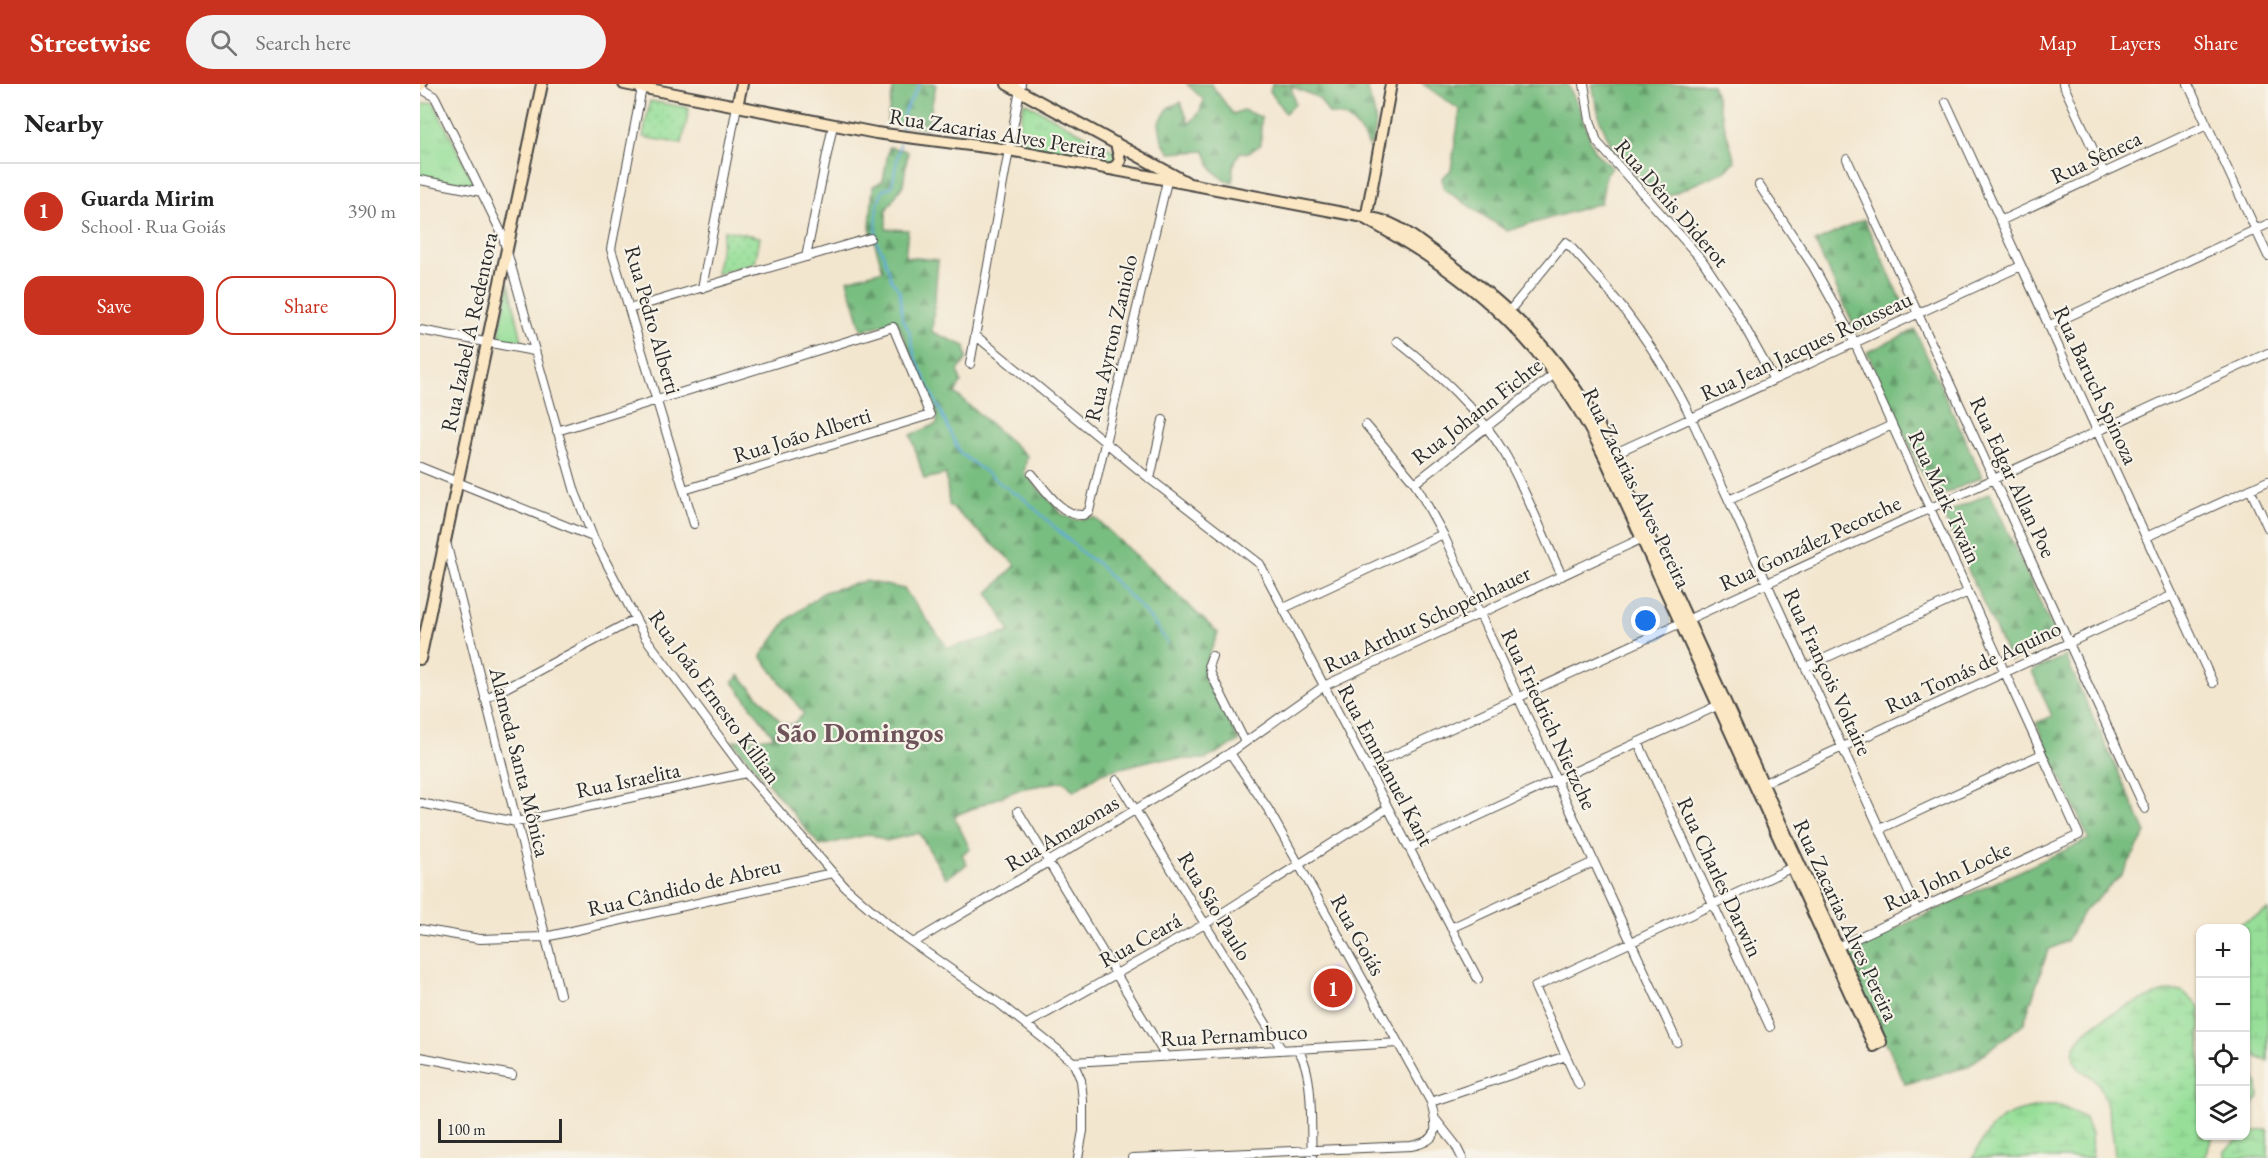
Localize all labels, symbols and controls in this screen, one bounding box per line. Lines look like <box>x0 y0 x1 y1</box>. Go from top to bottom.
search box <box>186 15 606 69</box>
text: Streetwise <box>30 24 150 60</box>
icon: search <box>207 26 240 59</box>
text: Search here <box>255 28 351 57</box>
text: Map <box>2039 29 2077 56</box>
text: Layers <box>2110 29 2161 56</box>
text: Share <box>2194 29 2238 56</box>
street label: Rua Zacarias Alves Pereira <box>887 101 1109 165</box>
text: Nearby <box>24 106 104 140</box>
street label: Rua Sêneca <box>2046 123 2146 191</box>
street label: Rua Dênis Diderot <box>1608 133 1736 273</box>
text: Guarda Mirim <box>81 184 214 213</box>
text: 1 <box>38 198 49 224</box>
text: 390 m <box>348 198 396 224</box>
text: School · Rua Goiás <box>81 213 226 239</box>
street label: Rua Izabel A Redentora <box>434 229 504 435</box>
street label: Rua Pedro Alberti <box>618 242 688 398</box>
street label: Rua Ayrton Zaniolo <box>1078 251 1144 424</box>
button: Save <box>24 276 204 335</box>
button: Share <box>216 276 396 335</box>
street label: Rua Jean Jacques Rousseau <box>1695 284 1917 408</box>
street label: Rua Baruch Spinoza <box>2046 301 2146 469</box>
street label: Rua Johann Fichte <box>1406 350 1549 471</box>
street label: Rua Zacarias Alves Pereira <box>1576 383 1698 593</box>
street label: Rua Edgar Allan Poe <box>1963 392 2063 563</box>
street label: Rua João Alberti <box>730 400 874 470</box>
street label: Rua Mark Twain <box>1901 426 1989 569</box>
street label: Rua González Pecotche <box>1715 488 1906 598</box>
street label: Rua Arthur Schopenhauer <box>1319 558 1536 680</box>
street label: Rua François Voltaire <box>1777 584 1880 761</box>
street label: Rua João Ernesto Killian <box>642 604 788 790</box>
your location <box>1631 606 1660 635</box>
street label: Rua Tomás de Aquino <box>1880 613 2066 721</box>
street label: Rua Friedrich Nietzche <box>1494 624 1604 815</box>
street label: Alameda Santa Mônica <box>482 663 558 860</box>
street label: Rua Emmanuel Kant <box>1331 679 1441 851</box>
district label: São Domingos <box>777 714 944 750</box>
street label: Rua Israelita <box>573 755 683 805</box>
street label: Rua Amazonas <box>1000 788 1124 878</box>
street label: Rua Charles Darwin <box>1670 792 1770 962</box>
street label: Rua Zacarias Alves Pereira <box>1786 814 1906 1026</box>
street label: Rua John Locke <box>1879 834 2016 918</box>
street label: Rua São Paulo <box>1171 846 1259 966</box>
street label: Rua Cândido de Abreu <box>584 851 784 923</box>
street label: Rua Goiás <box>1324 889 1392 981</box>
street label: Rua Ceará <box>1094 906 1186 974</box>
map controls <box>2196 924 2250 1140</box>
button: + <box>2196 924 2250 978</box>
pin: 1 <box>1314 966 1352 1010</box>
button: − <box>2196 978 2250 1032</box>
street label: Rua Pernambuco <box>1160 1017 1308 1053</box>
button: locate <box>2196 1032 2250 1086</box>
button: layers <box>2196 1086 2250 1140</box>
scale bar <box>438 1116 562 1144</box>
text: 100 m <box>447 1119 486 1140</box>

